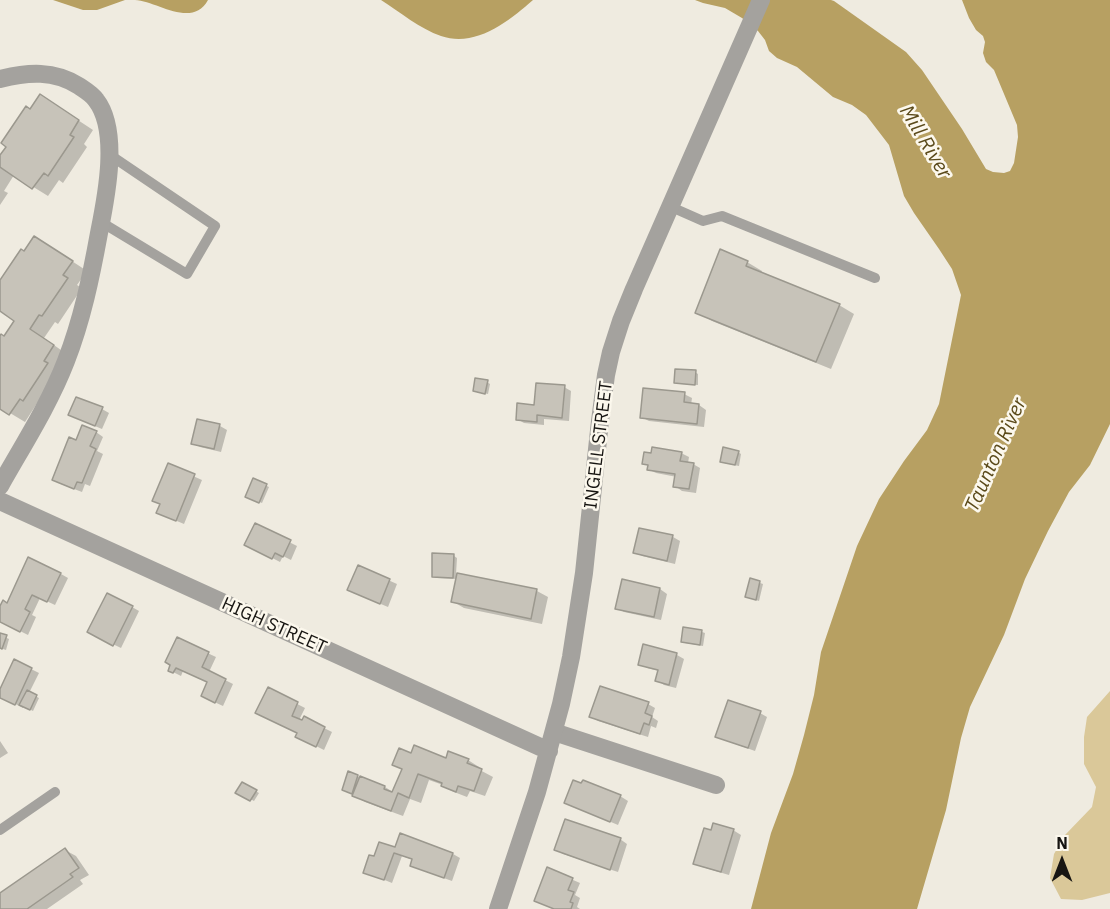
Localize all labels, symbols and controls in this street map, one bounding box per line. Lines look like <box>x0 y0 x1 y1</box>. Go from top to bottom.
water label: Mill River <box>894 101 956 183</box>
street label: INGELL STREET <box>580 380 618 510</box>
water label: Taunton River <box>960 394 1032 516</box>
street label: HIGH STREET <box>218 593 330 659</box>
north arrow <box>1032 831 1092 891</box>
text: N <box>1056 833 1068 853</box>

